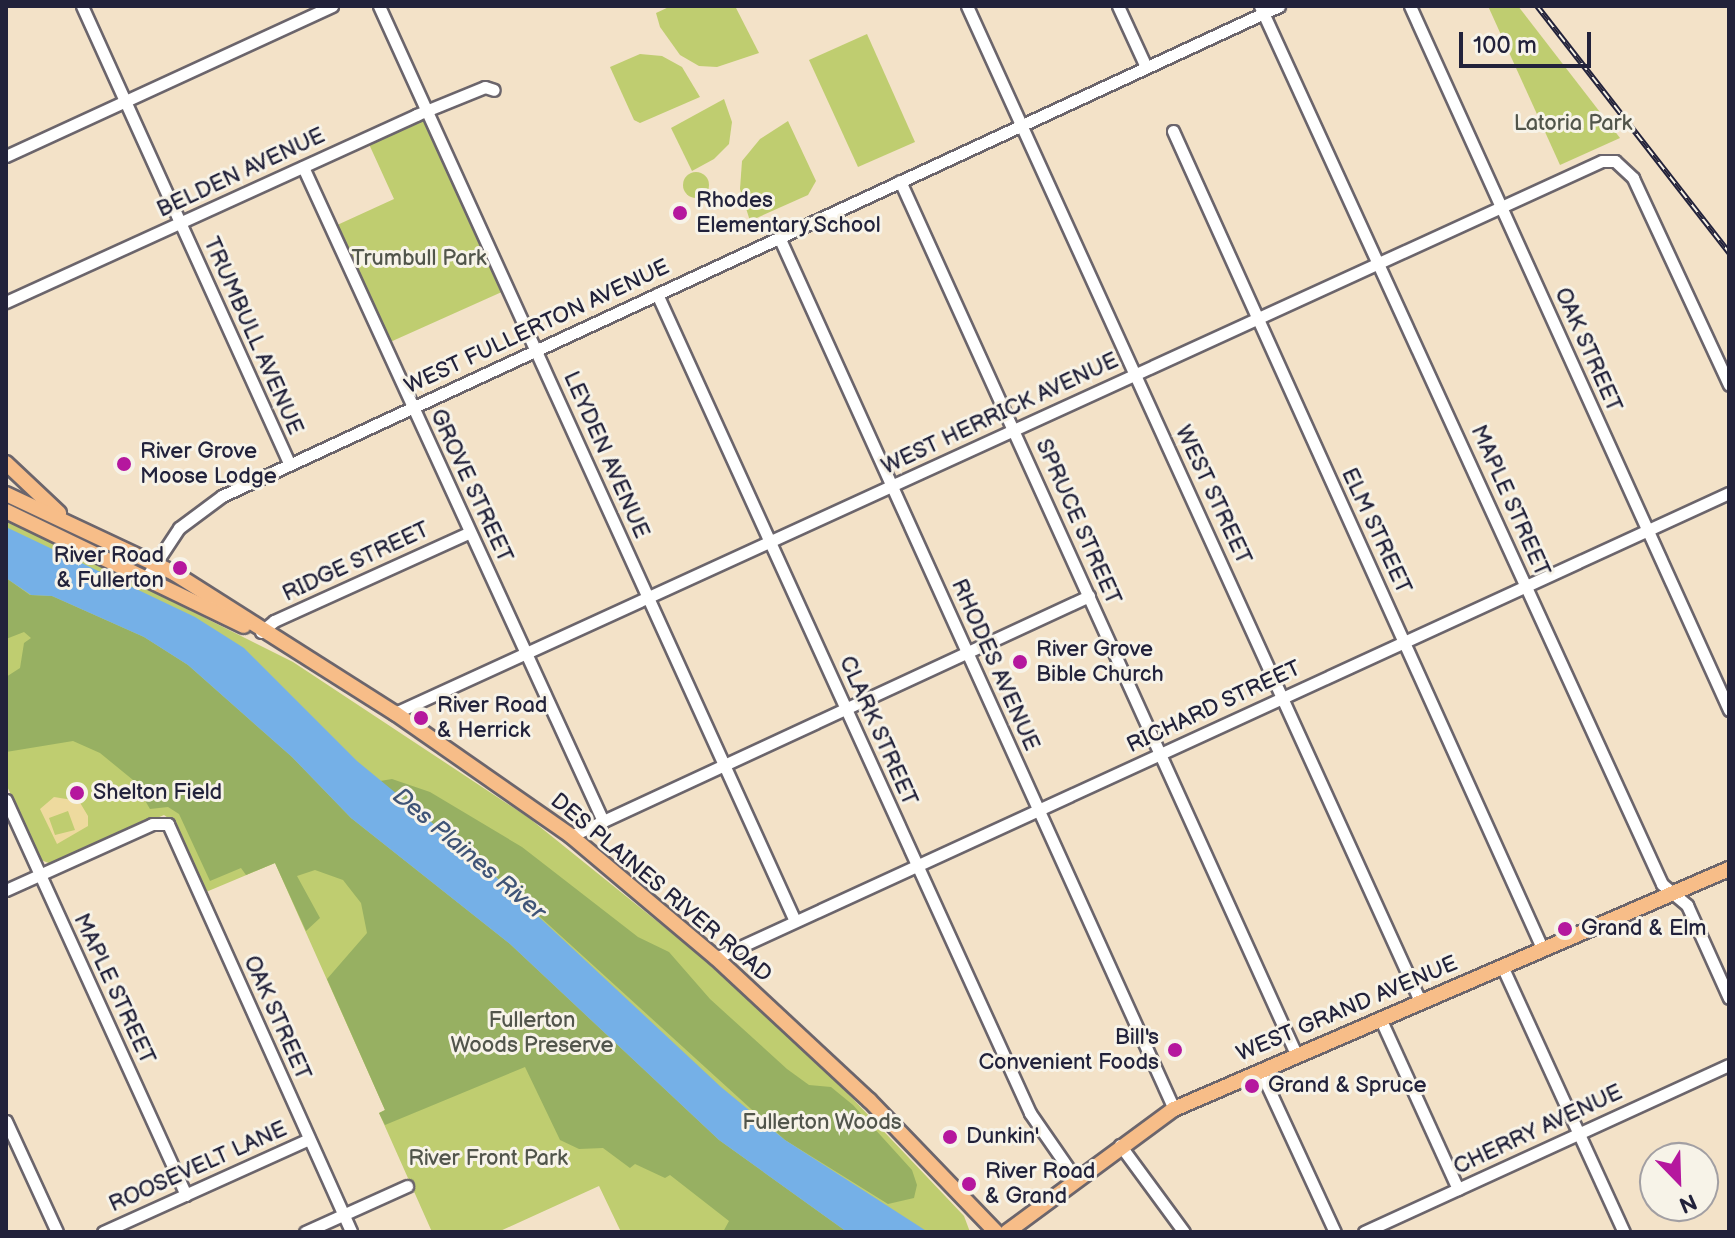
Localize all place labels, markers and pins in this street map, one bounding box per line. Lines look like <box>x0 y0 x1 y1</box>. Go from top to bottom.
place label: Rhodes Elementary School <box>696 187 882 238</box>
marker: Rhodes Elementary School <box>671 204 689 222</box>
place label: River Grove Moose Lodge <box>140 438 277 490</box>
marker: River Grove Moose Lodge <box>115 455 133 473</box>
place label: River Road & Fullerton <box>54 542 164 594</box>
marker: River Road & Fullerton <box>171 559 189 577</box>
place label: River Grove Bible Church <box>1036 636 1164 688</box>
marker: River Grove Bible Church <box>1011 653 1029 671</box>
place label: River Road & Herrick <box>437 692 547 744</box>
marker: River Road & Herrick <box>412 709 430 727</box>
place label: Shelton Field <box>93 780 222 806</box>
marker: Shelton Field <box>68 784 86 802</box>
place label: Grand & Elm <box>1581 916 1707 942</box>
marker: Grand & Elm <box>1556 920 1574 938</box>
place label: Bill's Convenient Foods <box>978 1024 1159 1076</box>
marker: Bill's Convenient Foods <box>1166 1041 1184 1059</box>
place label: Grand & Spruce <box>1268 1073 1427 1099</box>
marker: Grand & Spruce <box>1243 1077 1261 1095</box>
place label: Dunkin' <box>966 1124 1040 1150</box>
marker: Dunkin' <box>941 1128 959 1146</box>
place label: River Road & Grand <box>985 1158 1095 1210</box>
marker: River Road & Grand <box>960 1175 978 1193</box>

